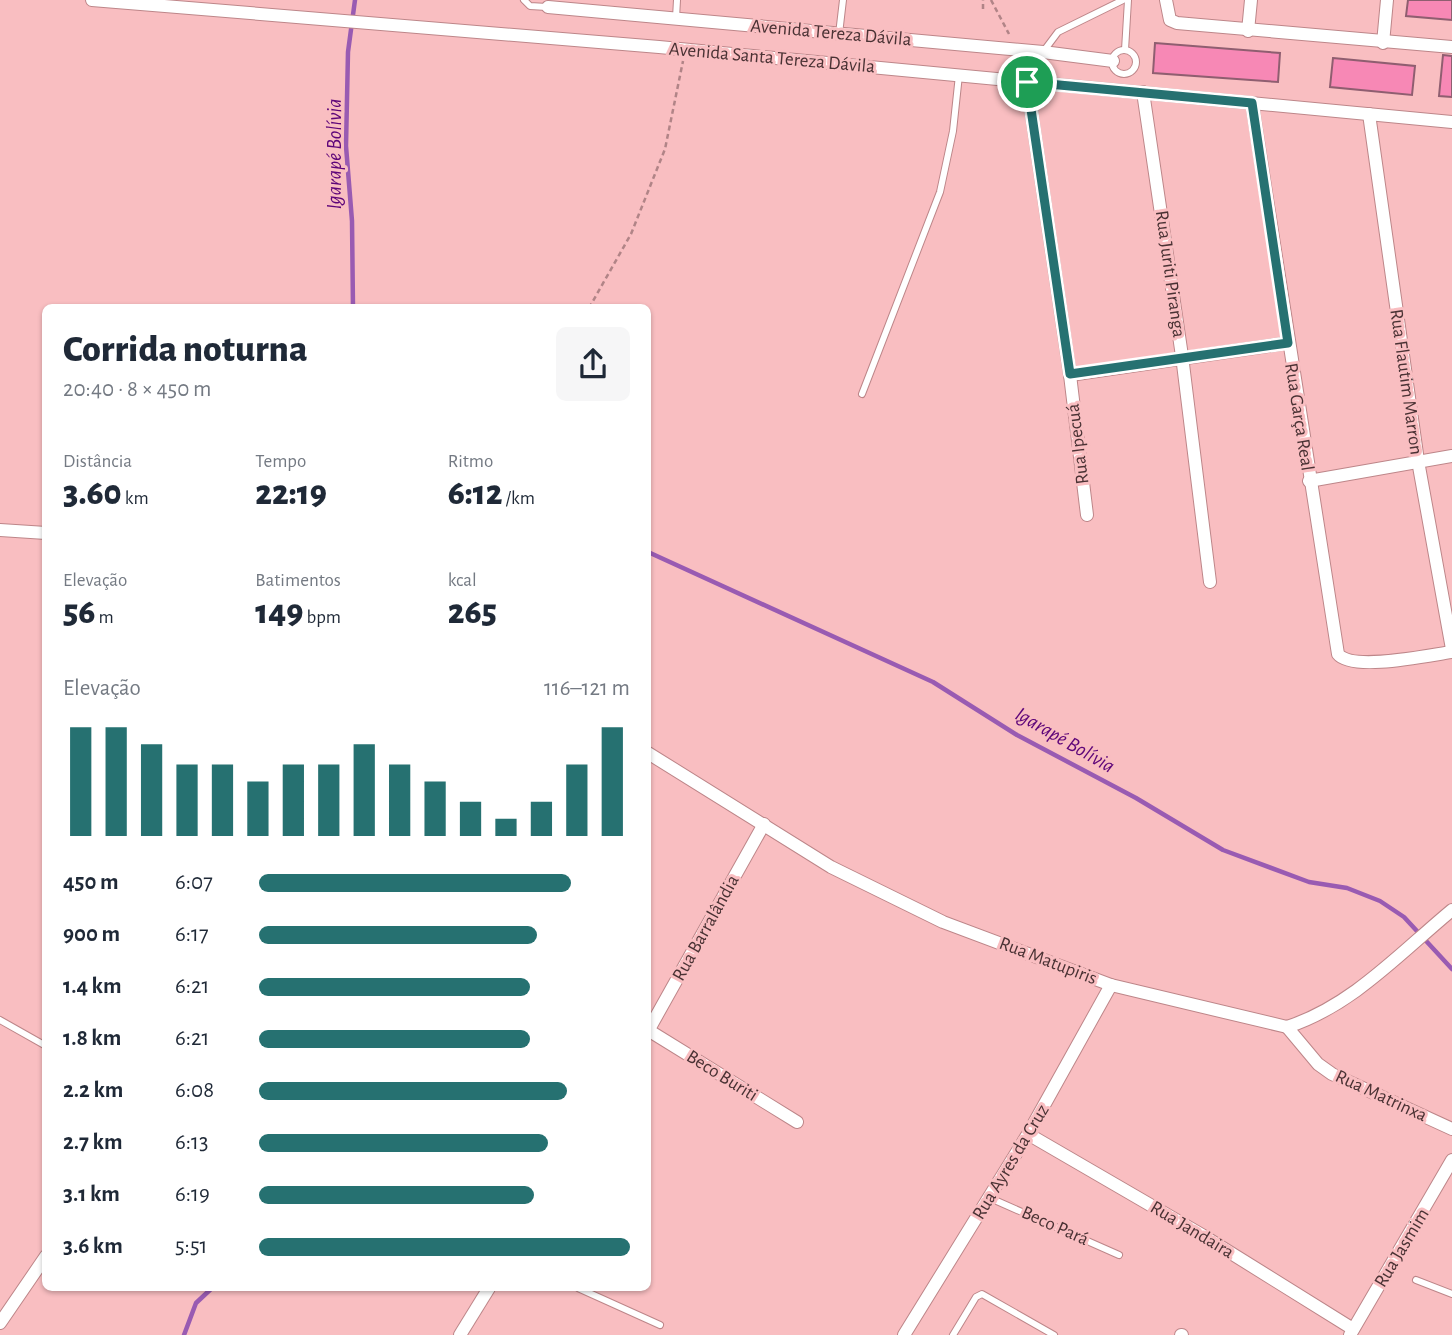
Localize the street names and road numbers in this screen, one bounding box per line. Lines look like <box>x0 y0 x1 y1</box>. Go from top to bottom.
street label: Avenida Tereza Dávila <box>750 16 913 50</box>
street label: Avenida Santa Tereza Dávila <box>668 40 876 76</box>
street label: Rua Juriti Piranga <box>1152 209 1188 339</box>
street label: Rua Flautim Marron <box>1386 308 1426 456</box>
street label: Rua Garça Real <box>1281 362 1317 472</box>
street label: Rua Ipecuá <box>1064 402 1092 485</box>
street label: Rua Barralândia <box>669 872 743 984</box>
street label: Rua Matupiris <box>996 934 1100 988</box>
street label: Beco Buriti <box>683 1047 761 1105</box>
street label: Rua Matrinxa <box>1332 1067 1430 1126</box>
street label: Rua Ayres da Cruz <box>969 1101 1053 1223</box>
street label: Rua Jandaira <box>1147 1198 1237 1262</box>
street label: Beco Pará <box>1019 1203 1092 1249</box>
street label: Rua Jasmim <box>1371 1205 1433 1291</box>

